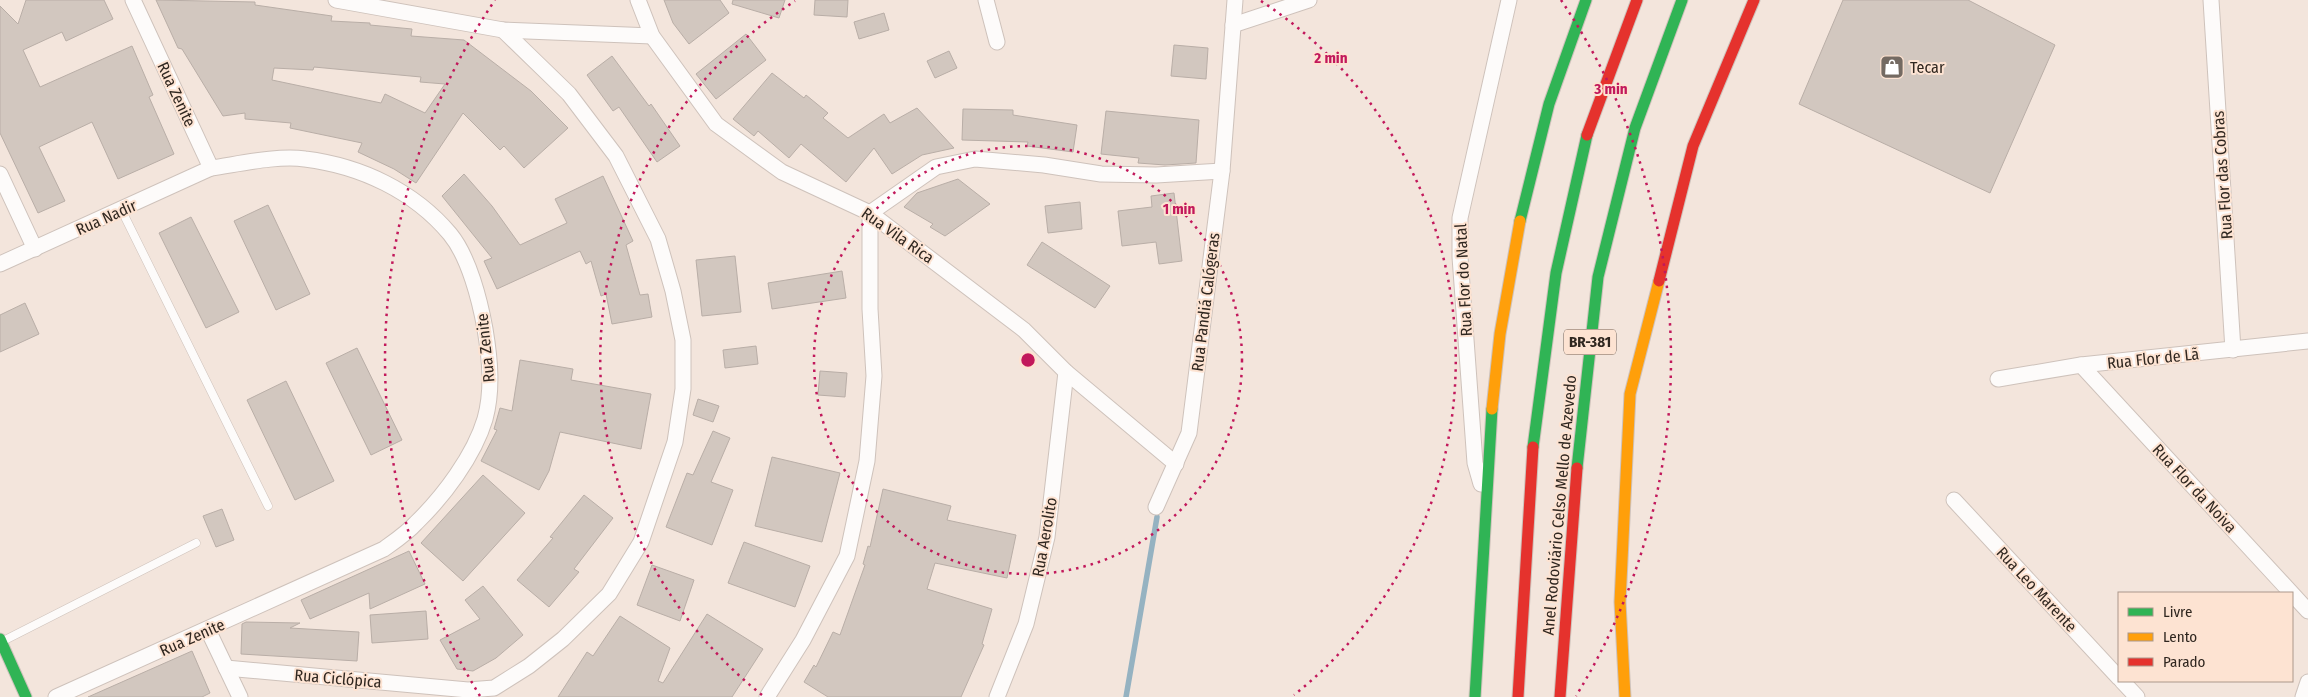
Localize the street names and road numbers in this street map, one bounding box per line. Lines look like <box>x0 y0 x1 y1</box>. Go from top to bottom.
street label: Rua Zenite <box>153 59 200 130</box>
street label: Rua Flor das Cobras <box>2209 110 2236 240</box>
street label: Rua Nadir <box>73 196 140 239</box>
street label: Rua Vila Rica <box>858 204 938 267</box>
street label: Rua Flor do Natal <box>1451 223 1476 337</box>
street label: Rua Pandiá Calógeras <box>1188 231 1223 373</box>
street label: Rua Zenite <box>472 312 499 383</box>
road number: BR-381 <box>1564 330 1616 354</box>
street label: Rua Flor de Lã <box>2106 344 2200 373</box>
street label: Anel Rodoviário Celso Mello de Azevedo <box>1539 374 1580 636</box>
street label: Rua Flor da Noiva <box>2149 440 2241 537</box>
street label: Rua Aerolito <box>1028 496 1061 578</box>
street label: Rua Leo Marente <box>1992 543 2081 636</box>
street label: Rua Zenite <box>157 615 228 660</box>
street label: Rua Ciclópica <box>294 665 382 692</box>

